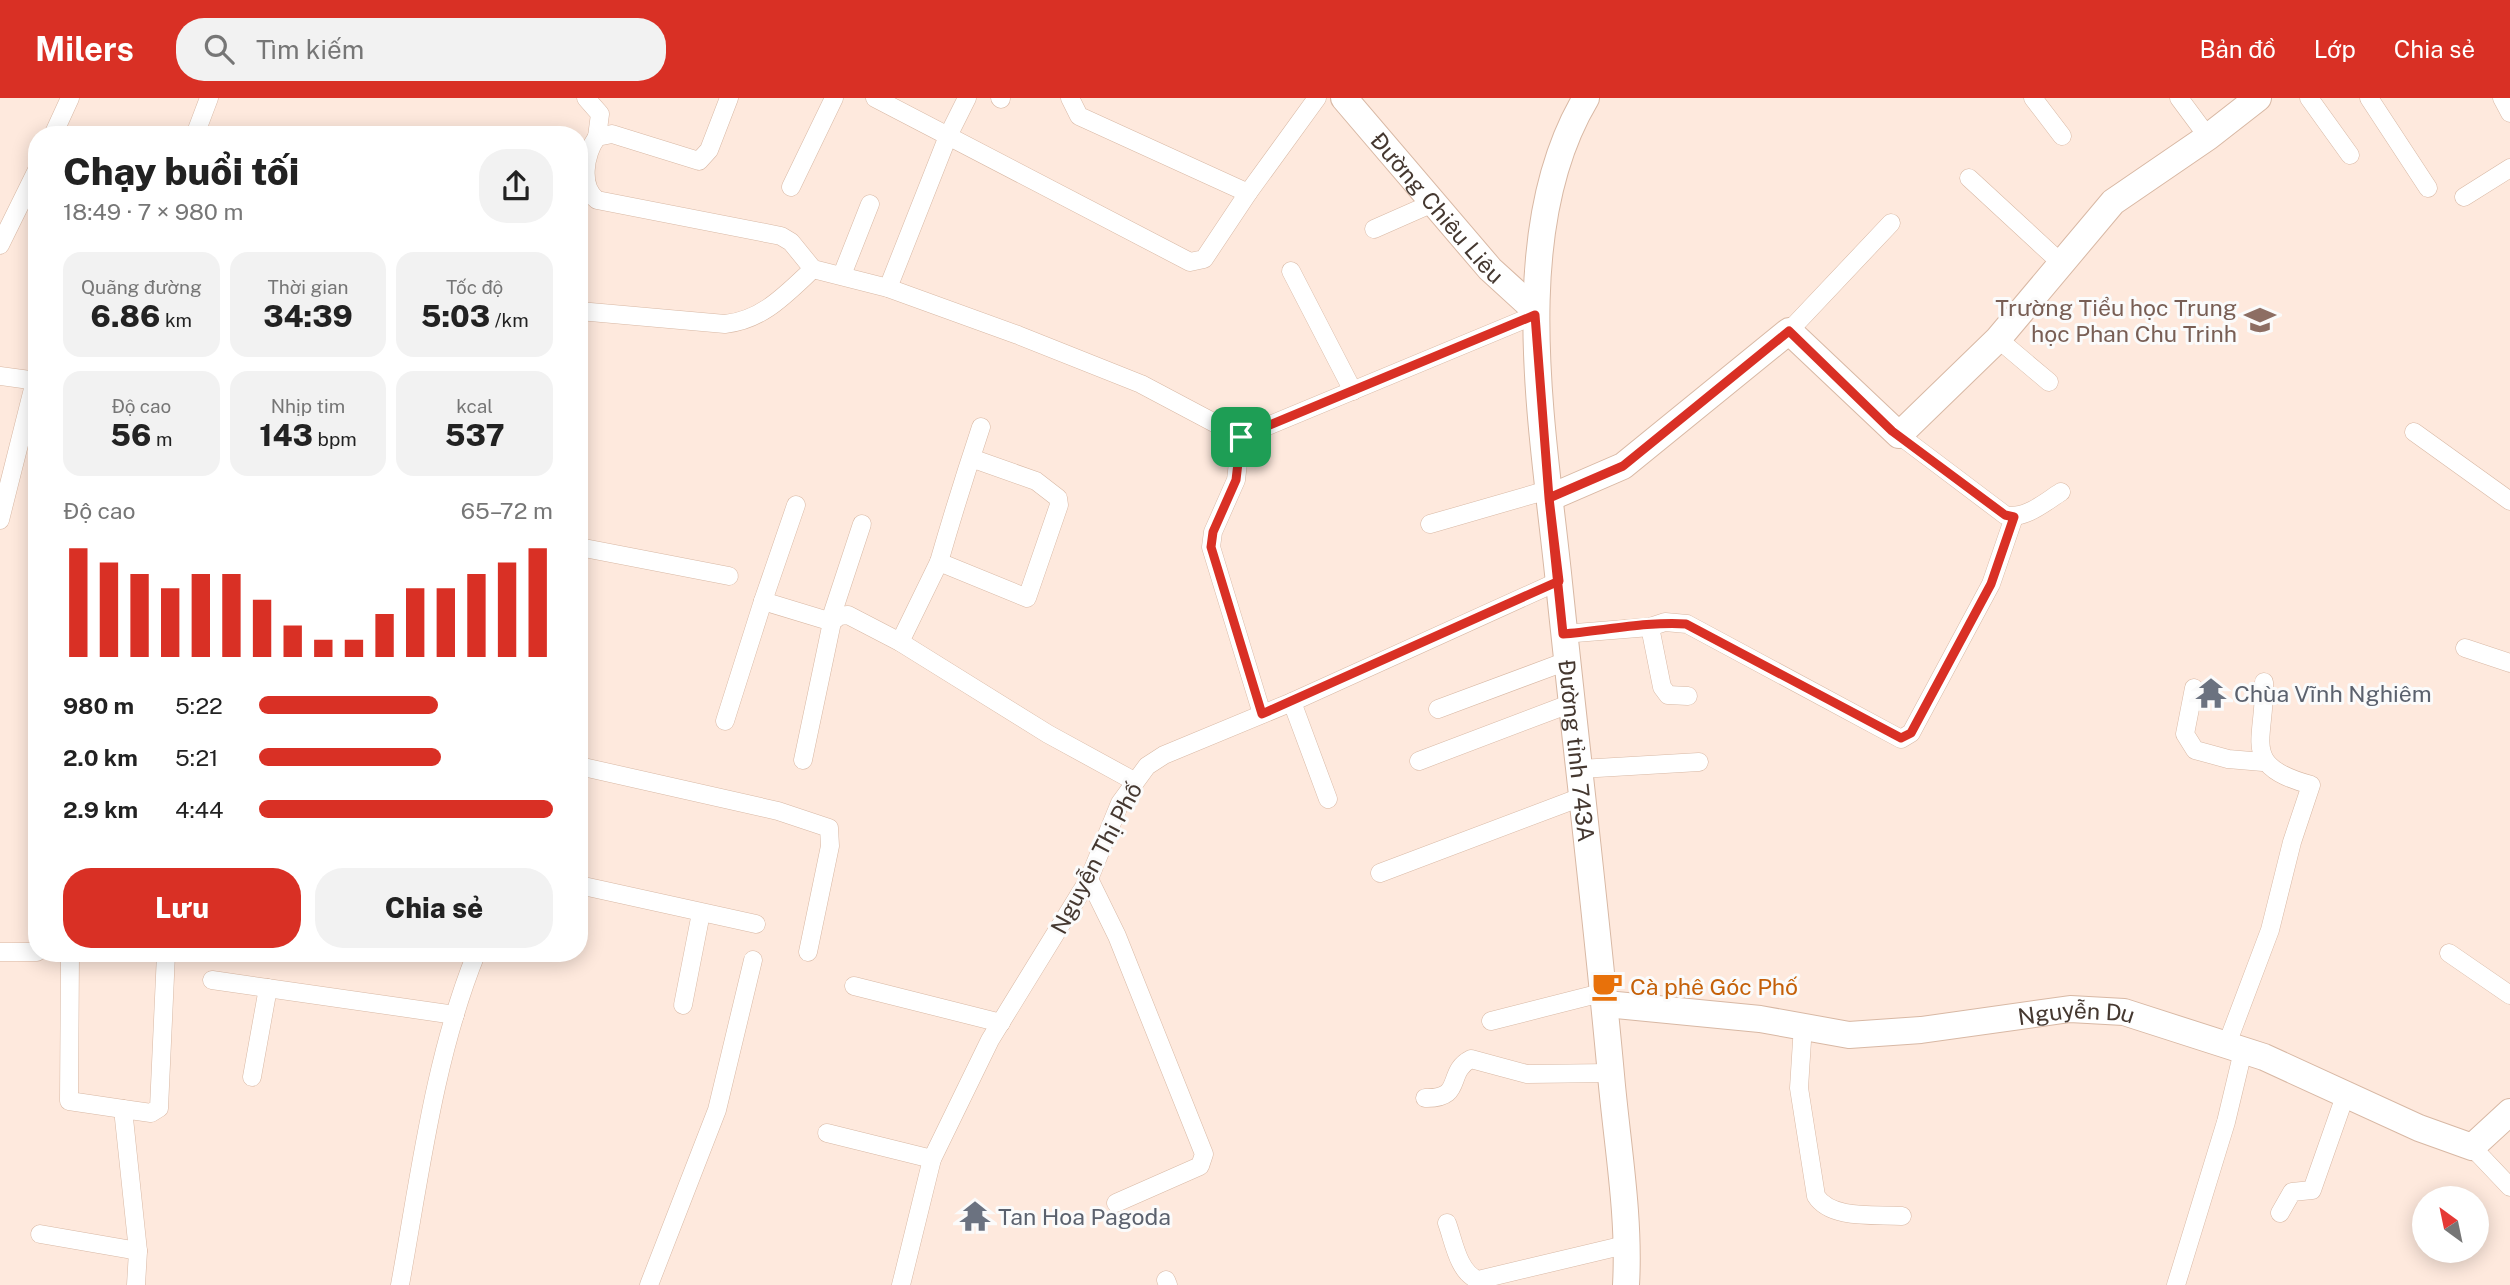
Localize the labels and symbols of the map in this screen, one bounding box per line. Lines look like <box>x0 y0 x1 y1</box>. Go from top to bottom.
street label: Đường Chiêu Liêu <box>1366 127 1510 288</box>
place label: Trường Tiểu học Trung học Phan Chu Trinh <box>1995 294 2237 347</box>
school or university icon: Trường Tiểu học Trung học Phan Chu Trinh <box>2243 303 2277 337</box>
pin <box>1211 407 1271 467</box>
street label: Đường tỉnh 743A <box>1554 658 1601 843</box>
temple icon: Chùa Vĩnh Nghiêm <box>2194 676 2228 710</box>
place label: Chùa Vĩnh Nghiêm <box>2234 680 2432 707</box>
street label: Nguyễn Thị Phố <box>1045 778 1147 938</box>
cafe icon: Cà phê Góc Phố <box>1590 969 1624 1003</box>
place label: Cà phê Góc Phố <box>1630 973 1798 1000</box>
street label: Nguyễn Du <box>2016 995 2139 1030</box>
north arrow <box>2412 1186 2488 1264</box>
temple icon: Tan Hoa Pagoda <box>958 1199 992 1233</box>
place label: Tan Hoa Pagoda <box>998 1203 1171 1230</box>

